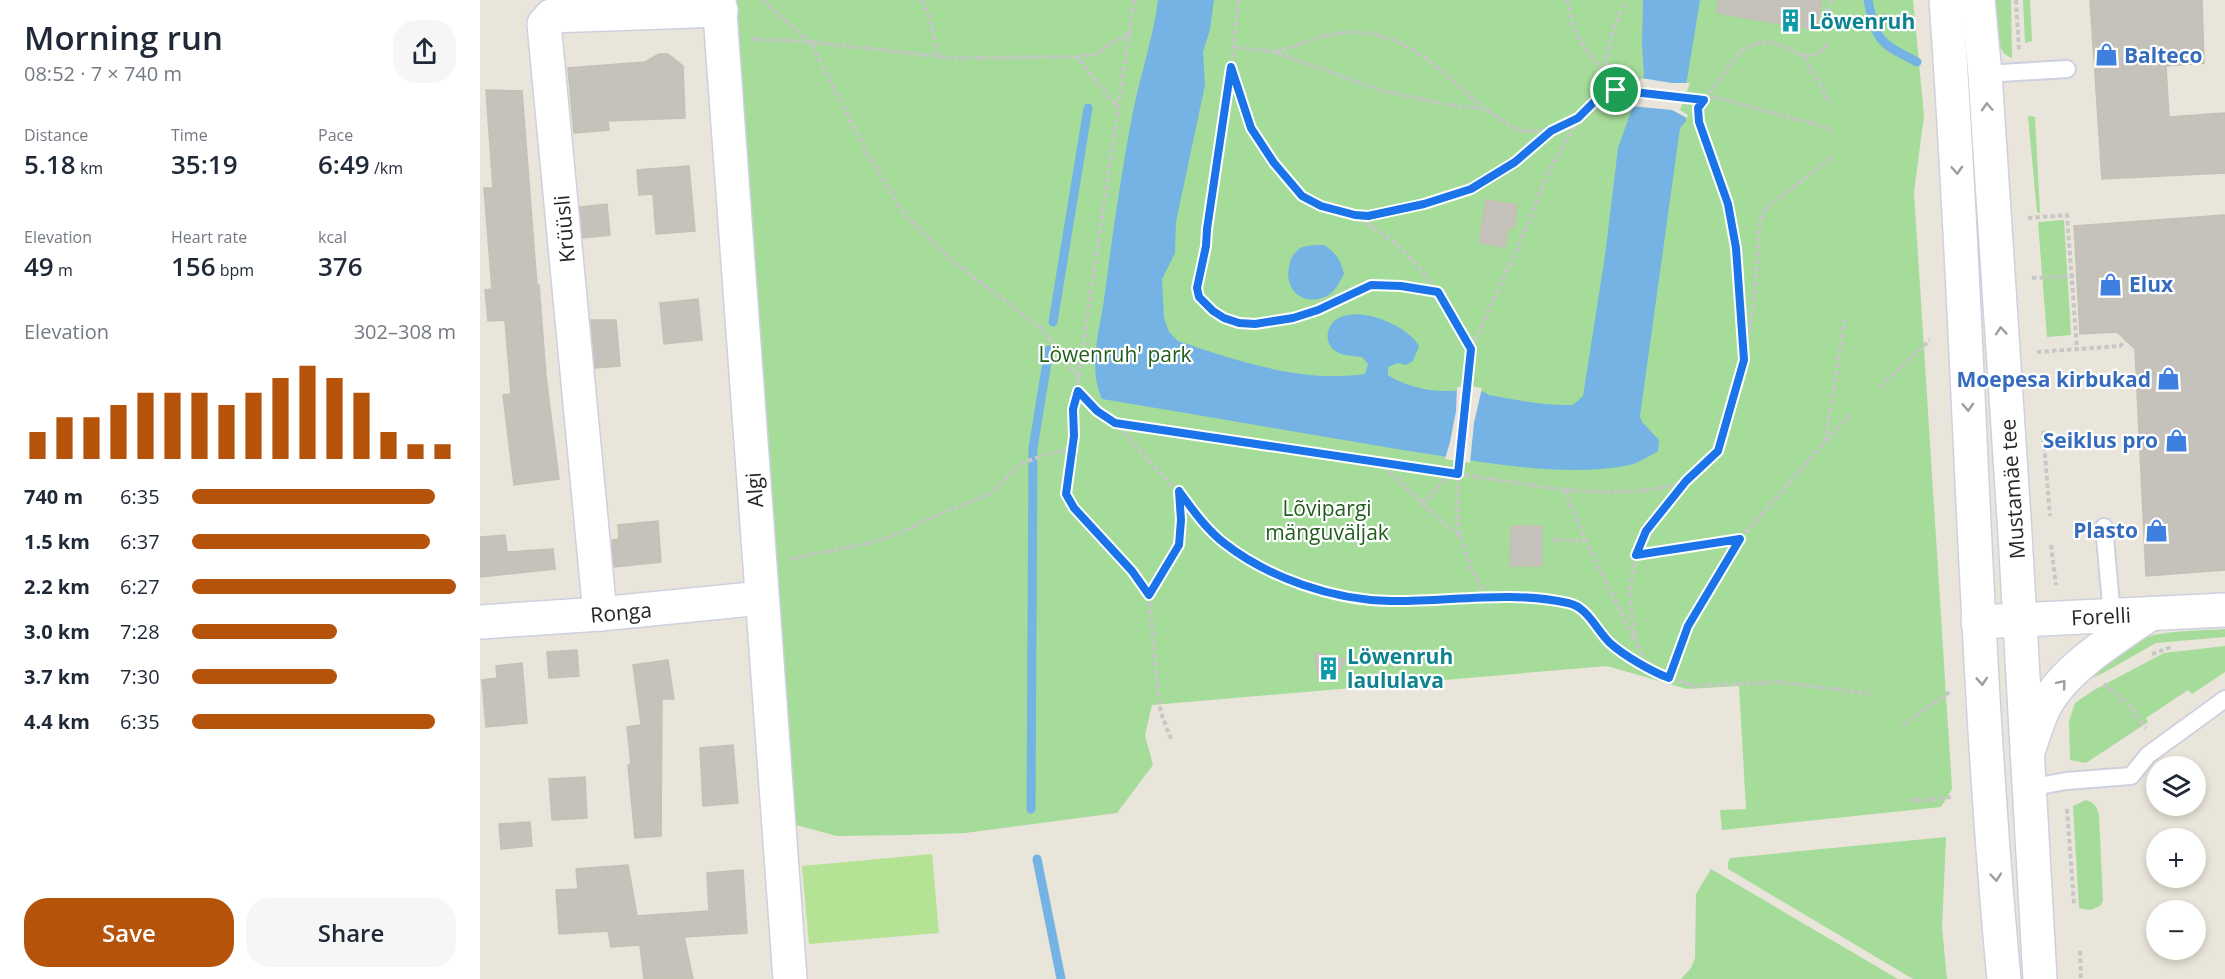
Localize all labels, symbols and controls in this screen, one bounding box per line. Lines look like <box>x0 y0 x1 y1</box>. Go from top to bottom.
place label: Löwenruh <box>1809 7 1915 35</box>
building icon: Löwenruh <box>1778 8 1804 34</box>
text: Morning run <box>24 15 223 60</box>
button: share <box>393 20 456 83</box>
place label: Balteco <box>2124 41 2203 69</box>
shop icon: Balteco <box>2093 42 2119 68</box>
text: 08:52 · 7 × 740 m <box>24 60 182 87</box>
pin <box>1590 64 1641 115</box>
icon: arrive <box>1599 73 1632 106</box>
one-way arrow <box>1981 102 1994 111</box>
text: Distance <box>24 124 88 146</box>
text: Time <box>171 124 208 146</box>
text: Pace <box>318 124 353 146</box>
text: 5.18 <box>24 146 76 182</box>
text: 35:19 <box>171 146 238 182</box>
text: 6:49 <box>318 146 370 182</box>
text: km <box>76 157 103 179</box>
text: /km <box>370 157 403 179</box>
one-way arrow <box>1950 165 1963 174</box>
street label: Krüüsli <box>547 194 581 264</box>
text: Elevation <box>24 226 92 248</box>
text: Heart rate <box>171 226 247 248</box>
text: kcal <box>318 226 347 248</box>
text: 49 <box>24 248 54 284</box>
text: 156 <box>171 248 216 284</box>
text: 376 <box>318 248 363 284</box>
text: m <box>54 259 73 281</box>
text: bpm <box>216 259 254 281</box>
place label: Elux <box>2129 270 2174 298</box>
shop icon: Elux <box>2098 271 2124 297</box>
text: Elevation <box>24 318 109 345</box>
text: 302–308 m <box>354 318 456 345</box>
one-way arrow <box>1995 327 2008 336</box>
park label: Löwenruh' park <box>1038 340 1192 368</box>
place label: Moepesa kirbukad <box>1956 365 2151 393</box>
shop icon: Moepesa kirbukad <box>2156 366 2182 392</box>
one-way arrow <box>1961 402 1974 411</box>
street label: Mustamäe tee <box>1993 418 2031 560</box>
place label: Seiklus pro <box>2043 426 2158 454</box>
shop icon: Seiklus pro <box>2163 427 2189 453</box>
street label: Algi <box>739 471 769 509</box>
text: 740 m <box>24 483 83 510</box>
text: 6:35 <box>120 483 160 510</box>
park label: Lõvipargi mänguväljak <box>1265 494 1389 546</box>
place label: Plasto <box>2073 516 2138 544</box>
shop icon: Plasto <box>2143 517 2169 543</box>
text: 1.5 km <box>24 528 90 555</box>
text: 6:37 <box>120 528 160 555</box>
text: 2.2 km <box>24 573 90 600</box>
text: 6:27 <box>120 573 160 600</box>
street label: Ronga <box>589 595 653 629</box>
street label: Forelli <box>2070 600 2132 632</box>
text: 3.0 km <box>24 618 90 645</box>
text: 7:28 <box>120 618 160 645</box>
place label: Löwenruh laululava <box>1347 642 1453 694</box>
building icon: Löwenruh laululava <box>1316 655 1342 681</box>
text: 3.7 km <box>24 663 90 690</box>
text: 7:30 <box>120 663 160 690</box>
one-way arrow <box>1975 676 1988 685</box>
one-way arrow <box>2055 680 2066 691</box>
text: 4.4 km <box>24 708 90 735</box>
text: 6:35 <box>120 708 160 735</box>
map controls <box>2146 756 2206 960</box>
button: layers <box>2146 756 2206 816</box>
button: + <box>2146 828 2206 888</box>
one-way arrow <box>1989 872 2002 881</box>
button: Save <box>24 898 234 967</box>
button: Share <box>246 898 456 967</box>
button: − <box>2146 900 2206 960</box>

